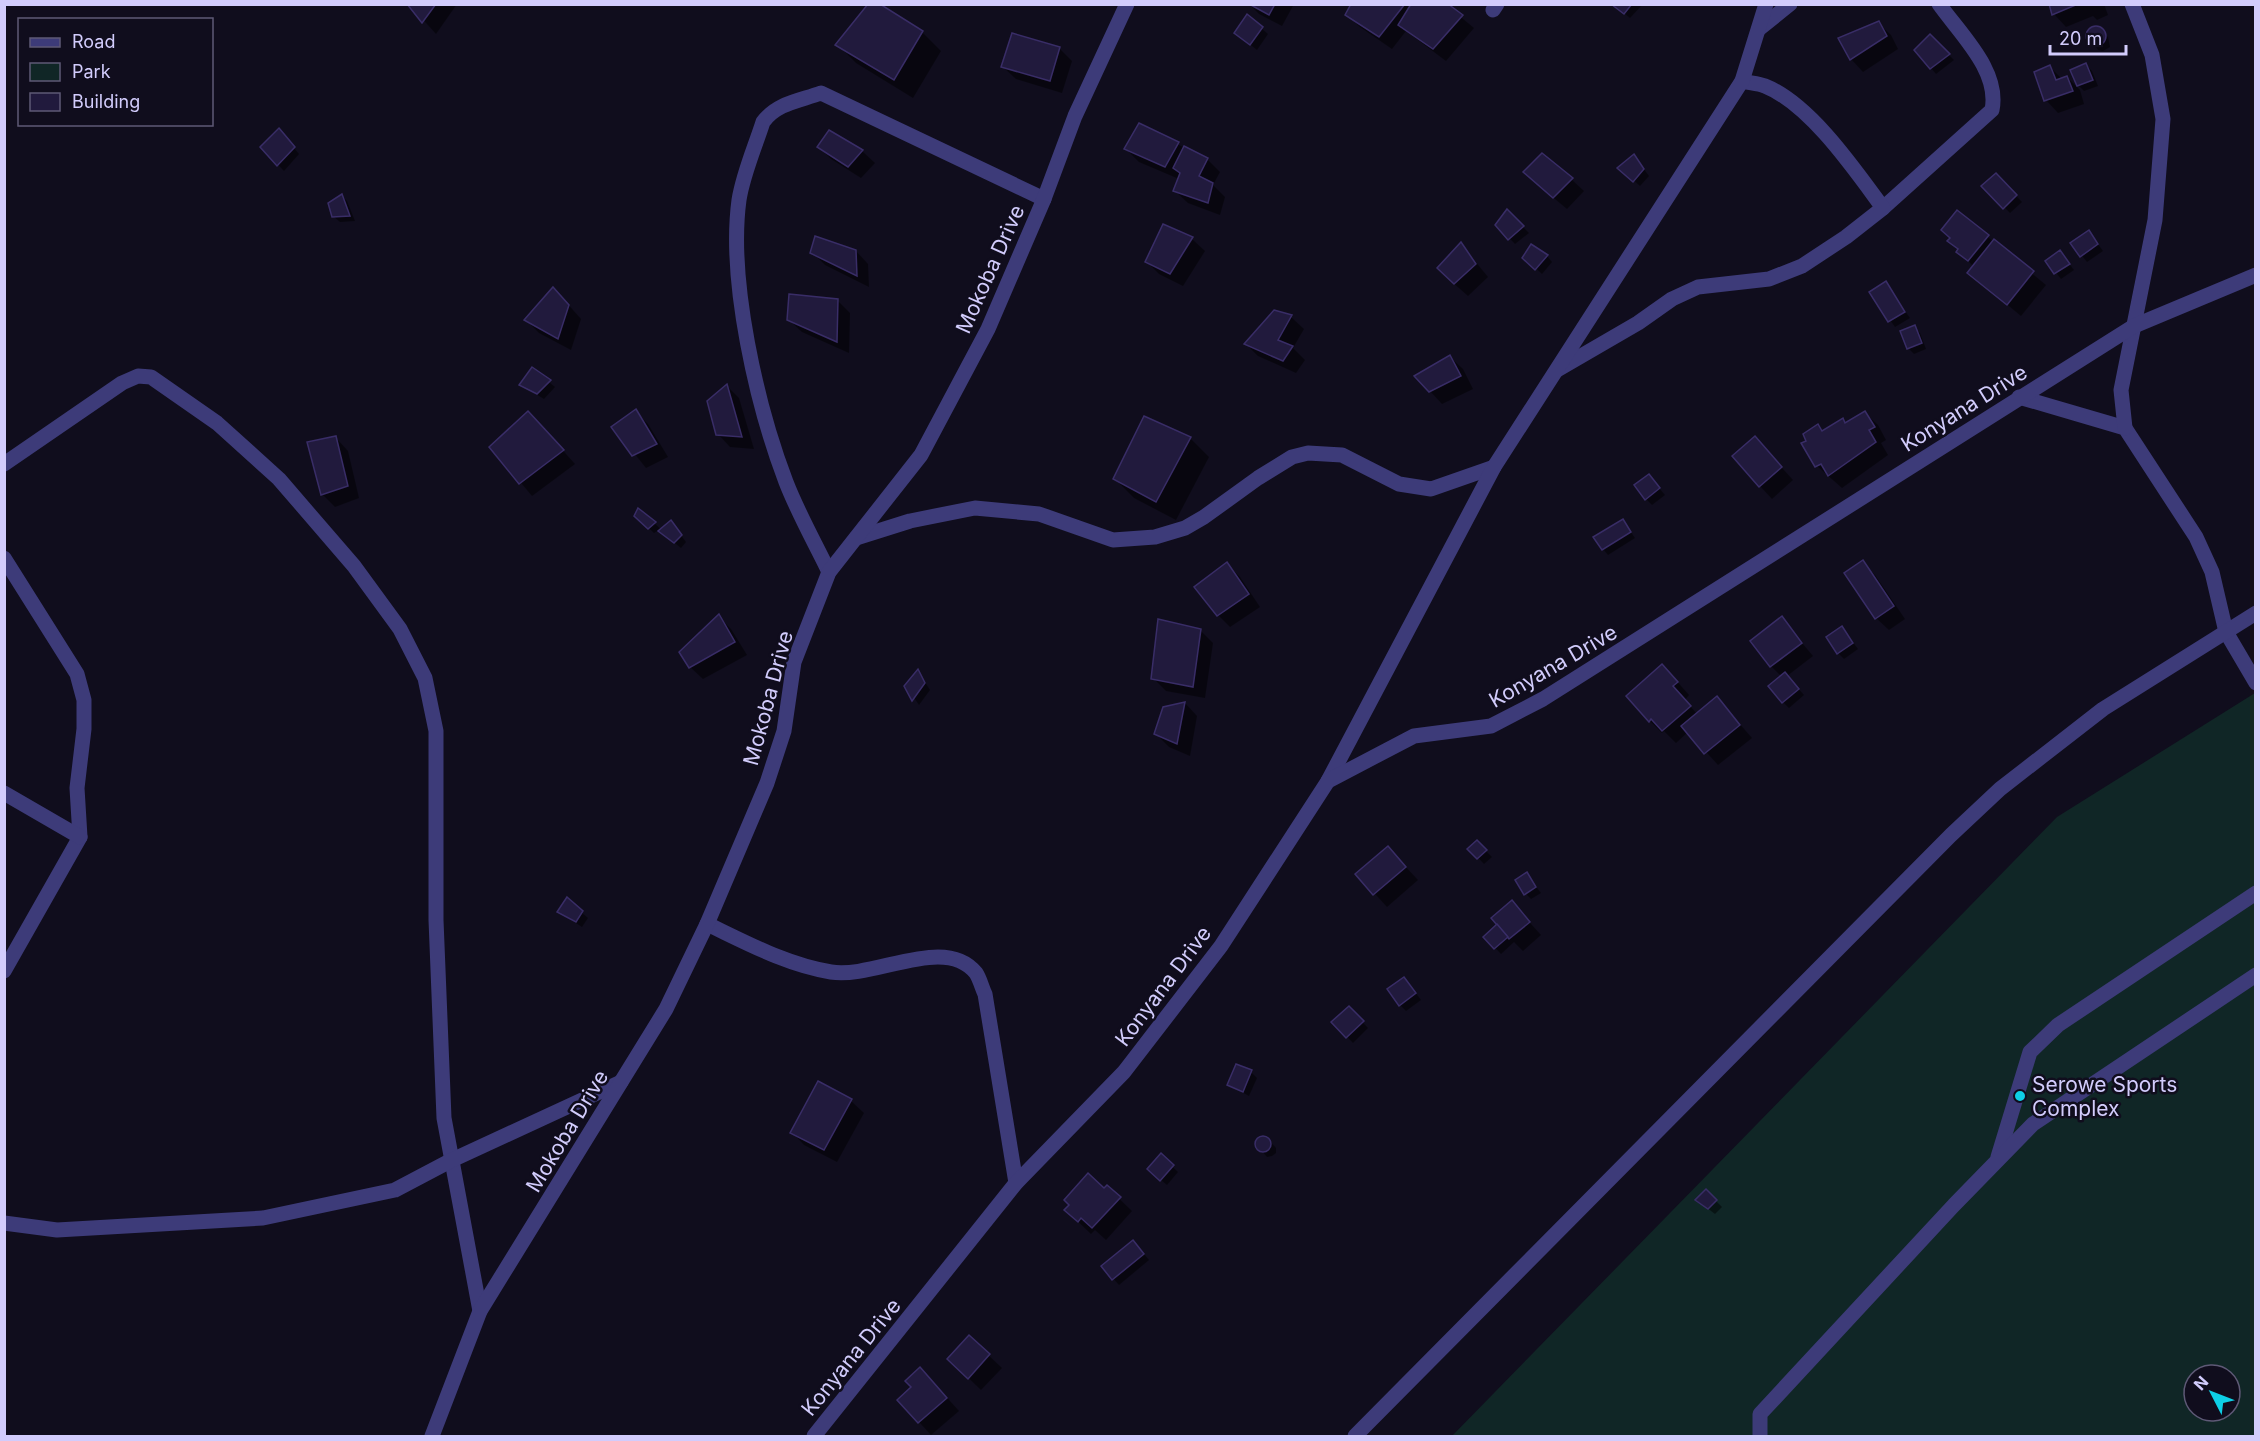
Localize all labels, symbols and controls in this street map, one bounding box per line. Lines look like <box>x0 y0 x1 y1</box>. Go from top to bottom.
legend <box>18 18 213 126</box>
scale bar <box>2050 18 2126 56</box>
text: 20 m <box>2059 28 2102 49</box>
text: Road <box>72 31 115 52</box>
text: Park <box>72 61 111 82</box>
text: Building <box>72 91 140 112</box>
street label: Mokoba Drive <box>950 201 1030 337</box>
street label: Konyana Drive <box>1896 359 2032 457</box>
street label: Konyana Drive <box>1485 619 1621 713</box>
street label: Mokoba Drive <box>738 628 798 768</box>
street label: Konyana Drive <box>1110 921 1216 1051</box>
street label: Mokoba Drive <box>521 1065 613 1197</box>
place label: Serowe Sports Complex <box>2032 1072 2177 1121</box>
marker: Serowe Sports Complex <box>2013 1089 2027 1103</box>
street label: Konyana Drive <box>796 1293 906 1421</box>
north arrow <box>2182 1363 2242 1423</box>
text: N <box>2189 1372 2212 1394</box>

